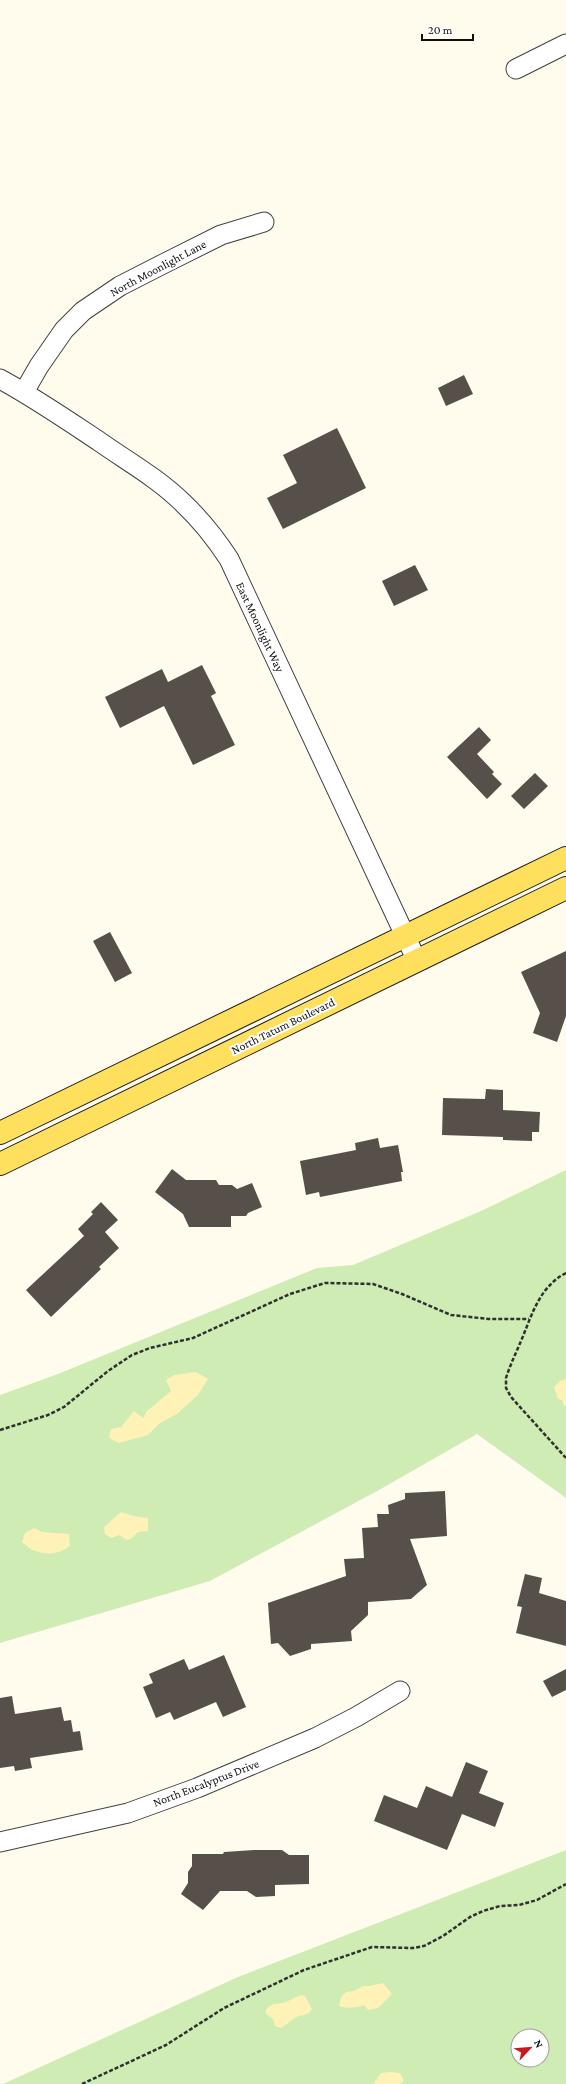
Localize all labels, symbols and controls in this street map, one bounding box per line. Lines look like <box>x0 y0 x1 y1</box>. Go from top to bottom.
scale bar <box>422 16 473 42</box>
text: 20 m <box>428 23 453 37</box>
street label: North Moonlight Lane <box>107 237 209 299</box>
street label: East Moonlight Way <box>233 580 287 675</box>
street label: North Tatum Boulevard <box>229 995 338 1057</box>
street label: North Eucalyptus Drive <box>151 1756 261 1810</box>
north arrow <box>510 2028 550 2068</box>
text: N <box>532 2038 546 2050</box>

